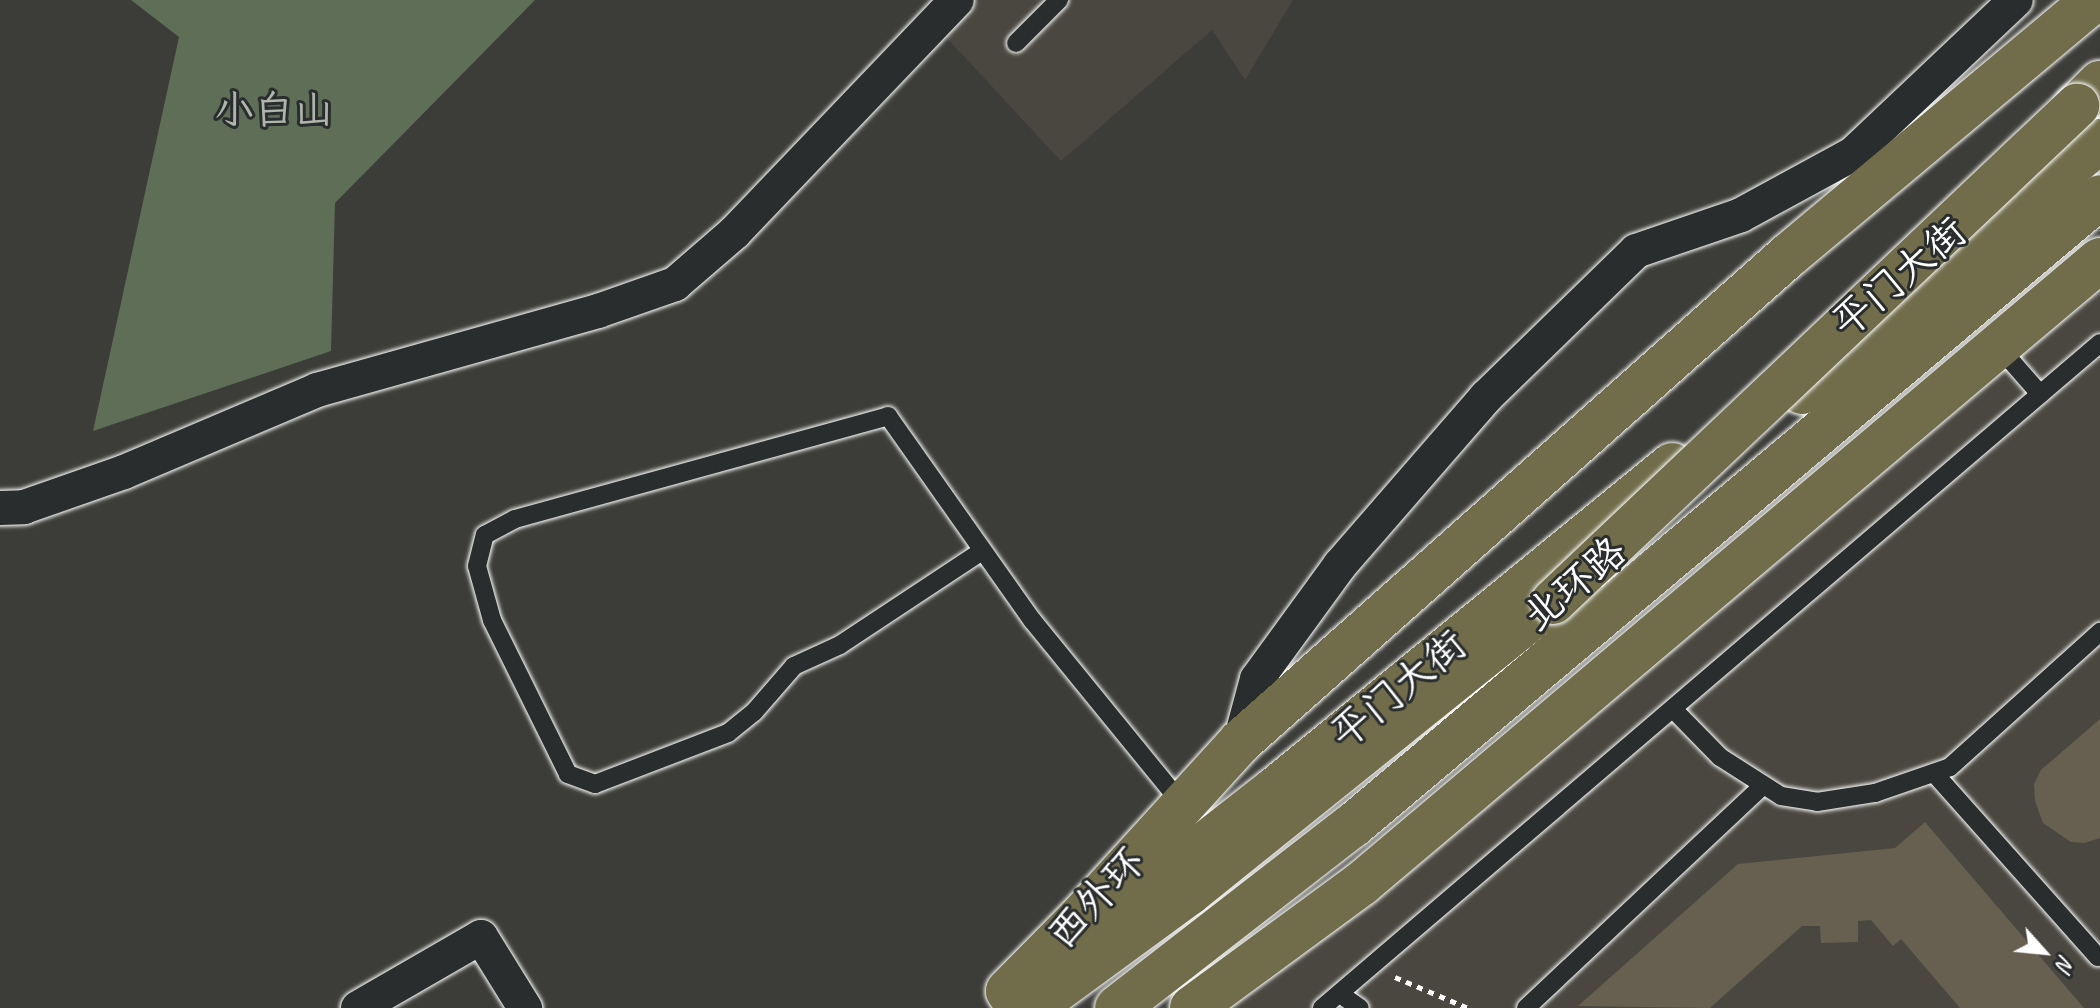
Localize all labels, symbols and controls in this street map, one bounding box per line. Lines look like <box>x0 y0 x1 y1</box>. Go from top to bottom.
park label: 小白山 <box>214 86 334 134</box>
street label: 平门大街 <box>1822 207 1976 347</box>
street label: 北环路 <box>1513 527 1635 641</box>
street label: 平门大街 <box>1321 620 1475 758</box>
street label: 西外环 <box>1038 838 1154 958</box>
north arrow <box>2004 912 2084 992</box>
text: N <box>2050 950 2081 975</box>

